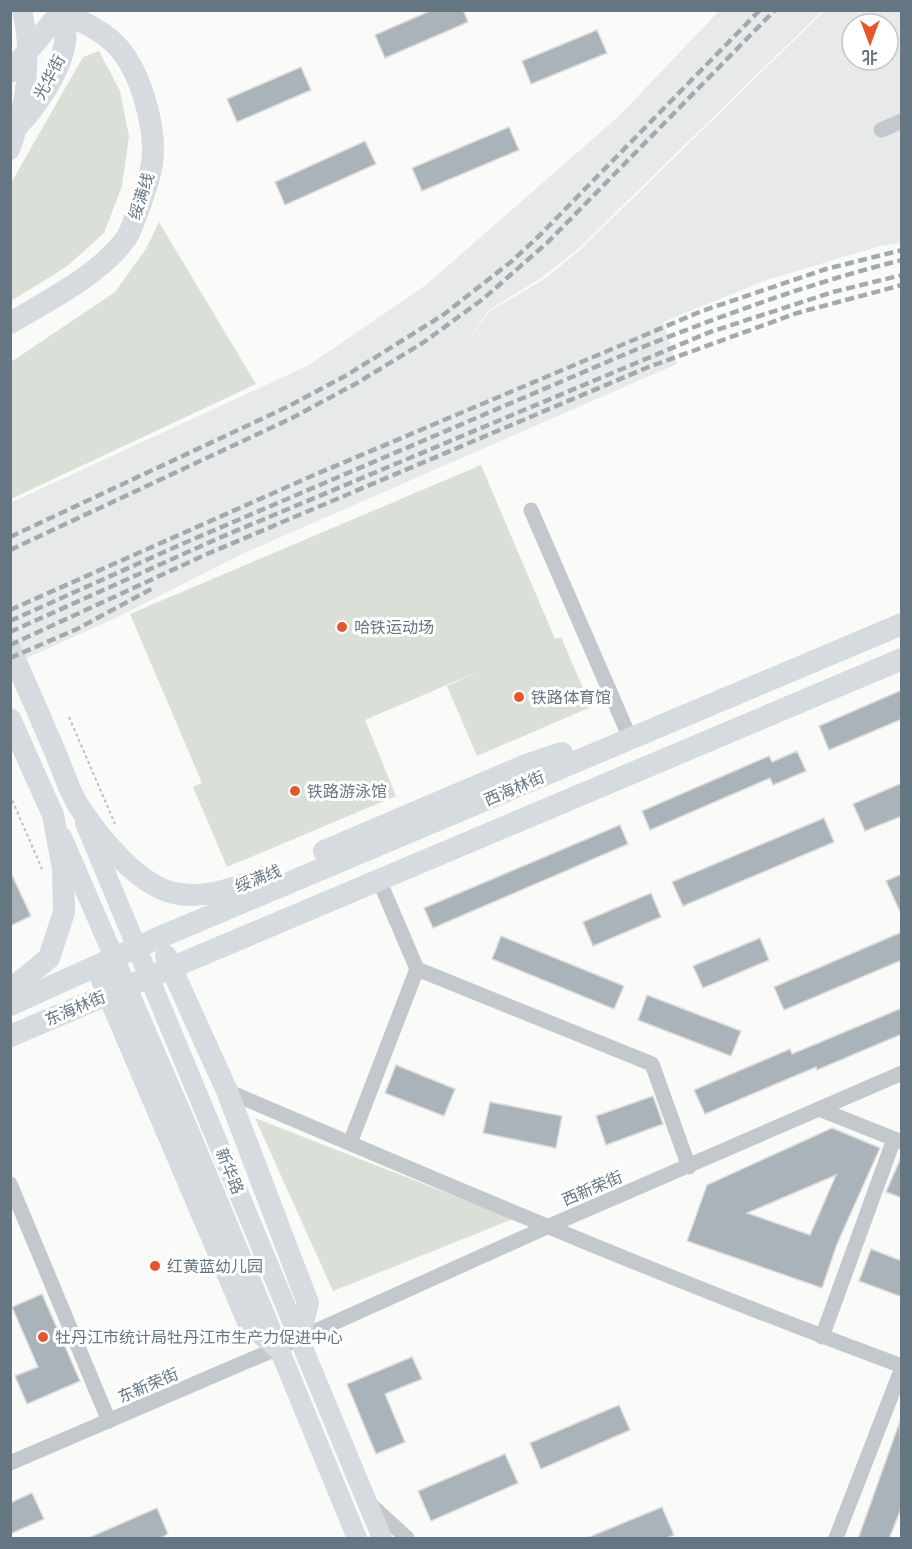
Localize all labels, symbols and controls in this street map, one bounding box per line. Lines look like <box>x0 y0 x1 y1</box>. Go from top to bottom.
north arrow <box>840 12 900 72</box>
text: 北 <box>862 47 878 66</box>
street label: 光华街 <box>30 52 69 103</box>
street label: 绥满线 <box>125 170 158 222</box>
place label: 哈铁运动场 <box>354 618 434 637</box>
marker: 哈铁运动场 <box>335 620 349 634</box>
place label: 铁路体育馆 <box>531 688 611 707</box>
marker: 铁路体育馆 <box>512 690 526 704</box>
street label: 西海林街 <box>481 767 547 810</box>
place label: 铁路游泳馆 <box>307 782 387 801</box>
marker: 铁路游泳馆 <box>288 784 302 798</box>
street label: 绥满线 <box>232 861 284 896</box>
street label: 东海林街 <box>42 987 108 1030</box>
street label: 新华路 <box>212 1145 247 1197</box>
street label: 西新荣街 <box>559 1167 625 1210</box>
place label: 红黄蓝幼儿园 <box>167 1257 263 1276</box>
marker: 红黄蓝幼儿园 <box>148 1259 162 1273</box>
place label: 牡丹江市统计局牡丹江市生产力促进中心 <box>55 1328 343 1347</box>
marker: 牡丹江市统计局牡丹江市生产力促进中心 <box>36 1330 50 1344</box>
street label: 东新荣街 <box>115 1364 181 1407</box>

